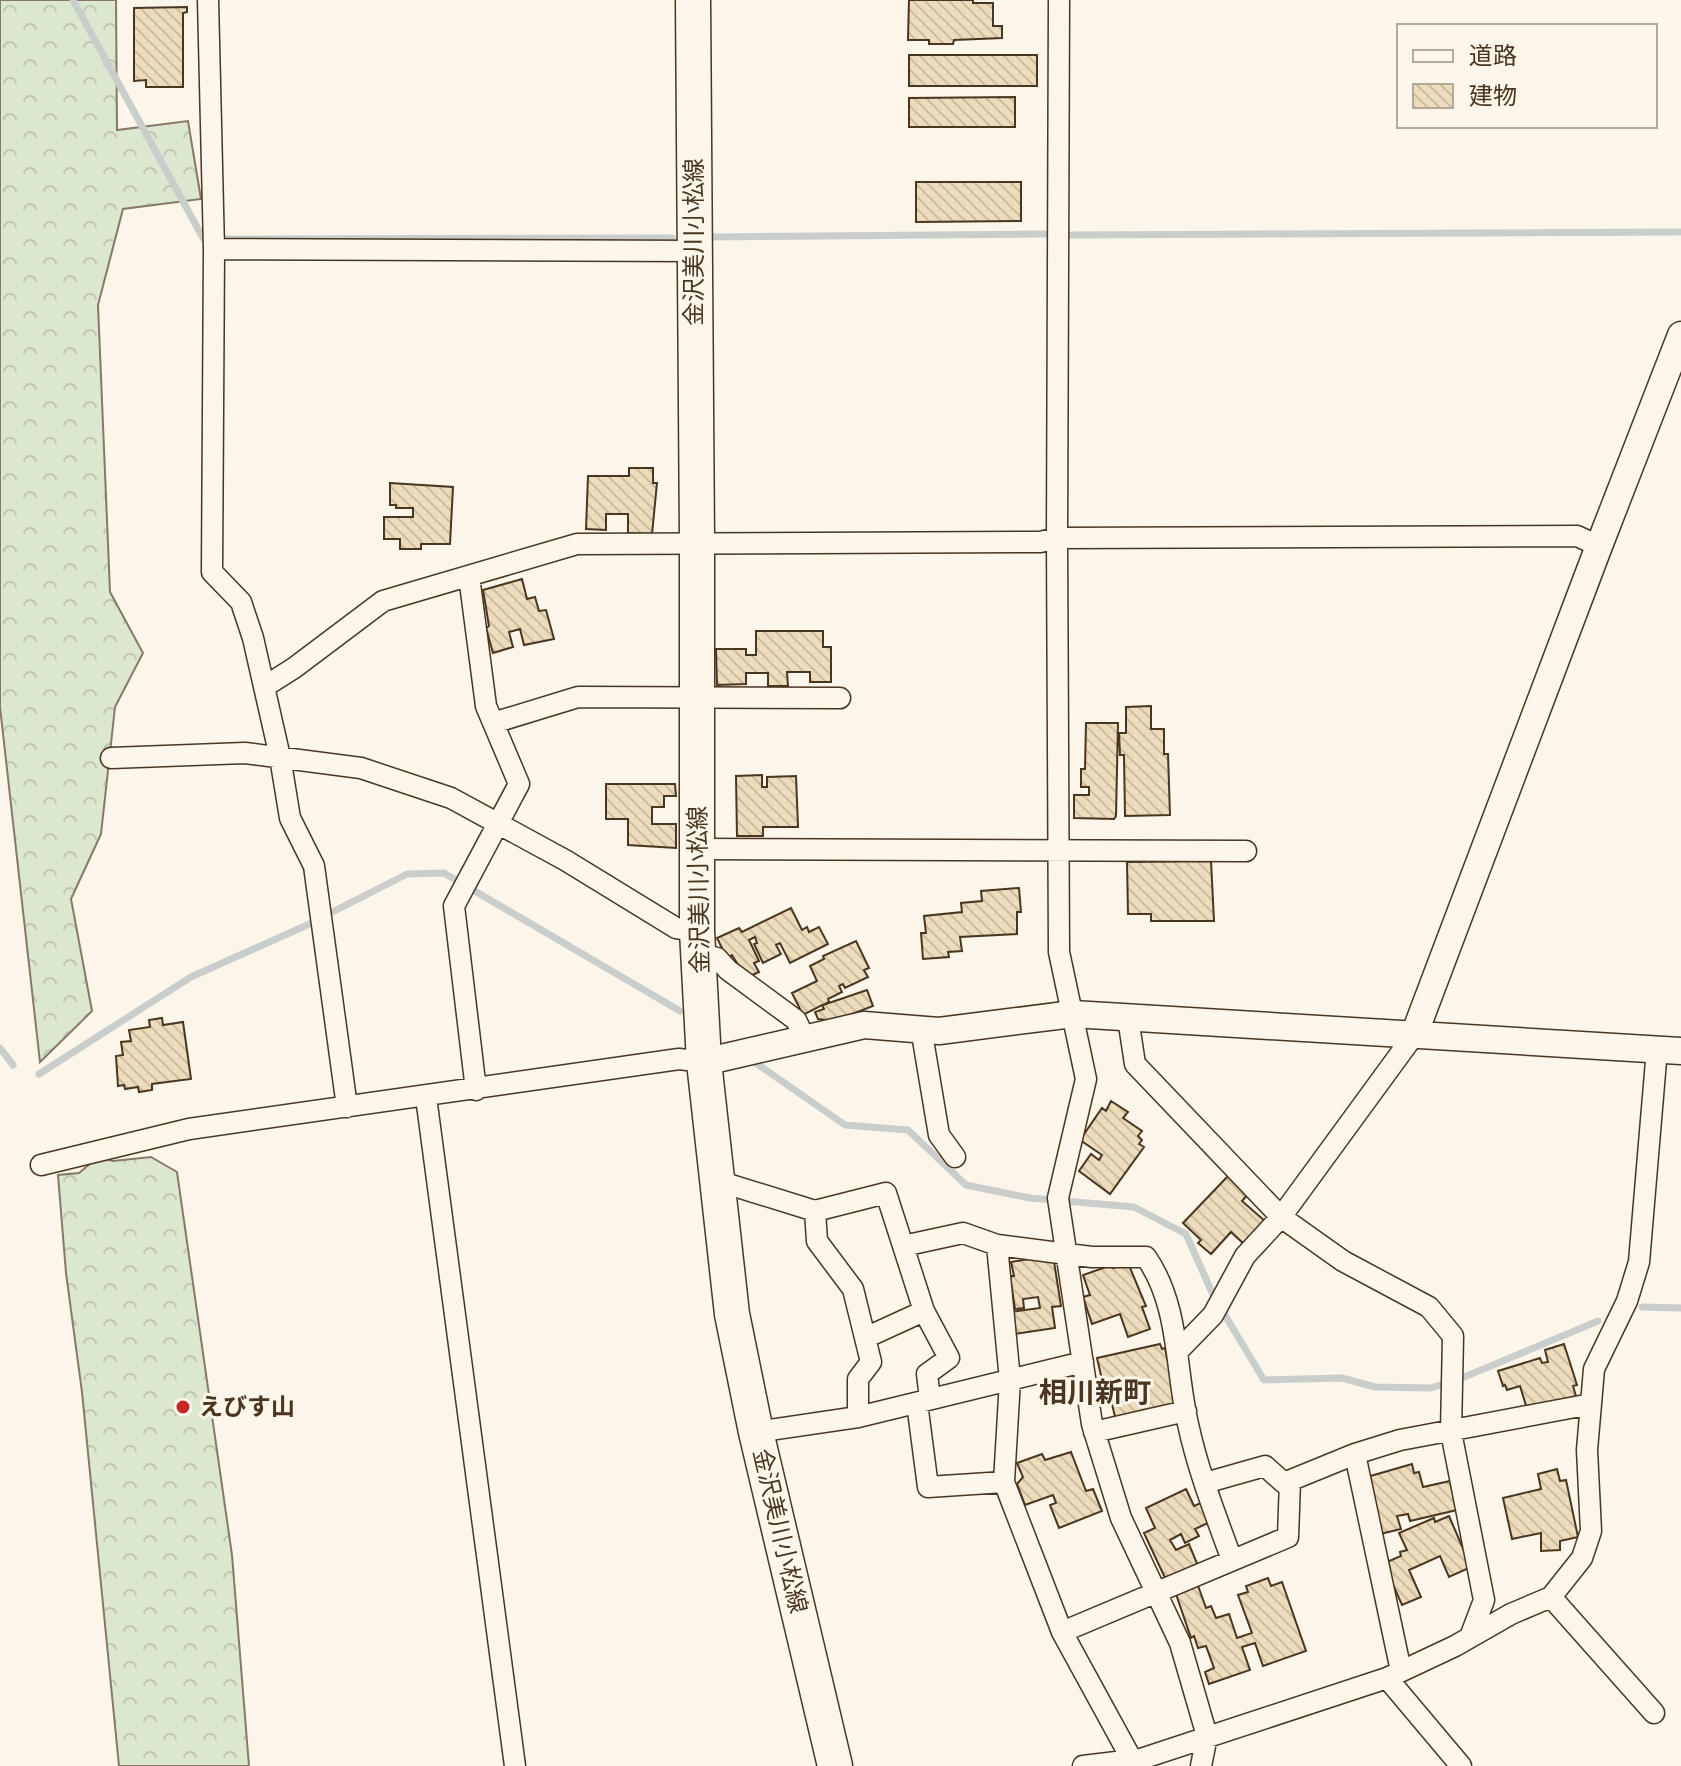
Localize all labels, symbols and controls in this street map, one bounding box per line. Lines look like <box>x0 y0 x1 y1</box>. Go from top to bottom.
legend <box>1397 24 1657 128</box>
text: 道路 <box>1469 40 1517 69</box>
text: 建物 <box>1469 80 1517 109</box>
street label: 金沢美川小松線 <box>678 158 707 326</box>
street label: 金沢美川小松線 <box>682 806 713 974</box>
district label: 相川新町 <box>1039 1374 1151 1408</box>
place label: えびす山 <box>199 1391 295 1420</box>
marker: えびす山 <box>174 1398 192 1416</box>
street label: 金沢美川小松線 <box>748 1446 814 1616</box>

